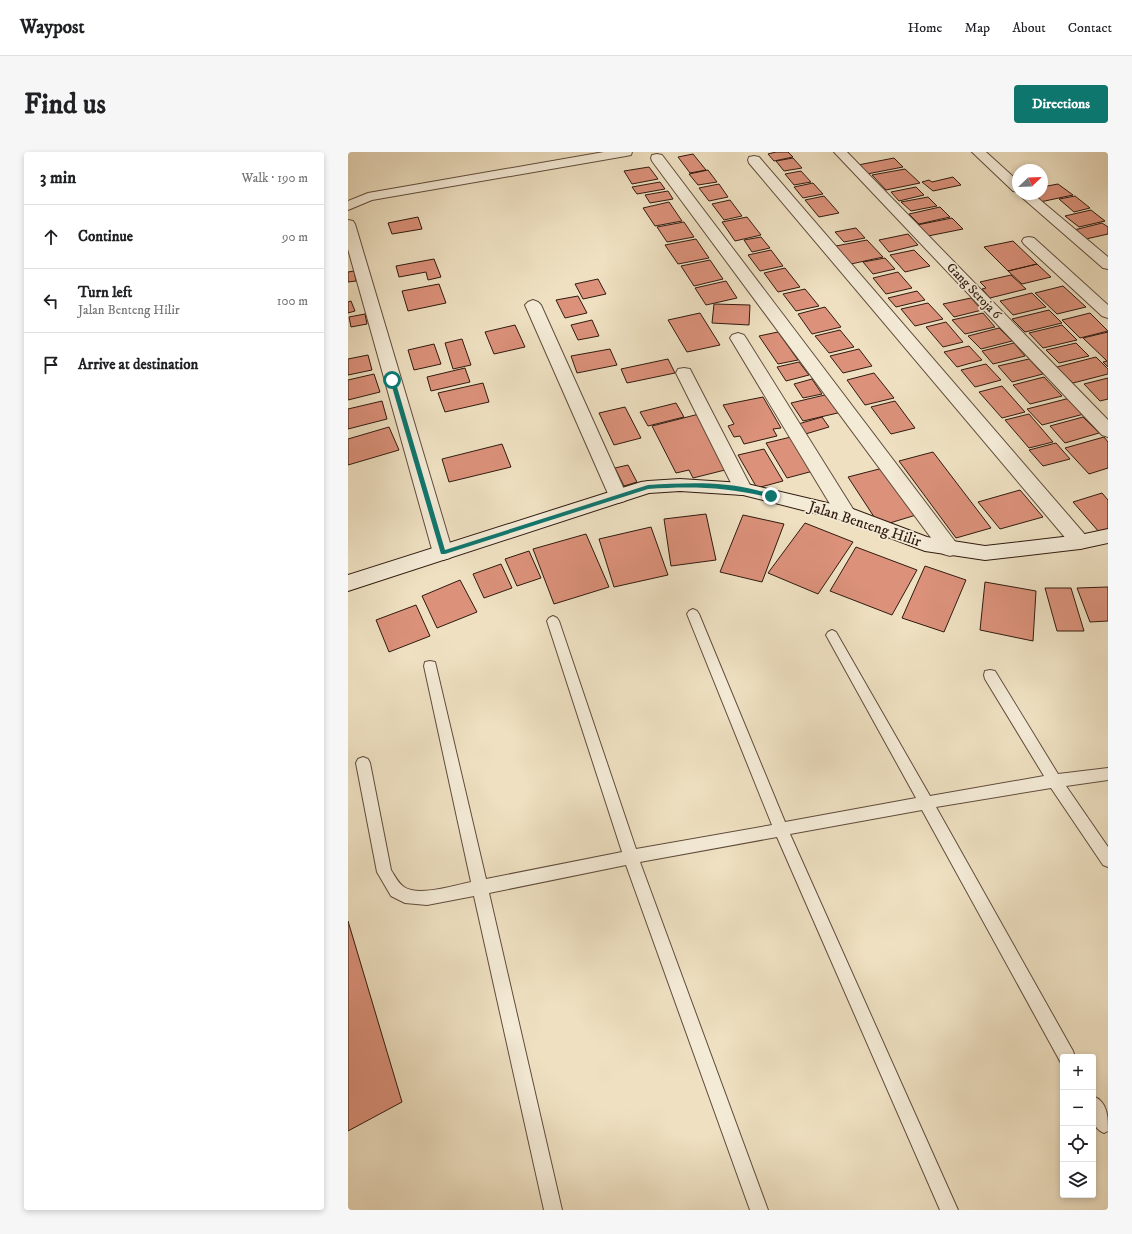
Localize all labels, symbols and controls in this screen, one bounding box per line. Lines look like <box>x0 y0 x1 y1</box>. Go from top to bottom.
text: Waypost <box>20 16 84 39</box>
text: Home <box>908 19 942 37</box>
text: Map <box>964 19 990 37</box>
text: About <box>1012 19 1046 37</box>
text: Contact <box>1068 19 1112 37</box>
button: Directions <box>1014 85 1108 123</box>
text: Find us <box>24 87 106 122</box>
north arrow <box>1012 164 1048 200</box>
text: 3 min <box>40 167 76 189</box>
text: Walk · 190 m <box>242 170 308 186</box>
icon: ahead <box>40 226 62 248</box>
text: Continue <box>78 227 133 246</box>
text: 90 m <box>282 229 308 245</box>
street label: Gang Seroja 6 <box>942 260 1006 324</box>
text: Turn left <box>78 283 132 302</box>
icon: left <box>40 290 62 312</box>
text: 100 m <box>277 293 308 309</box>
text: Jalan Benteng Hilir <box>78 302 180 318</box>
icon: arrive <box>40 354 62 376</box>
text: Arrive at destination <box>78 355 198 374</box>
route start <box>383 371 401 389</box>
route end <box>762 487 780 505</box>
street label: Jalan Benteng Hilir <box>804 496 924 551</box>
map controls <box>1060 1054 1096 1198</box>
button: + <box>1060 1054 1096 1090</box>
button: − <box>1060 1090 1096 1126</box>
button: locate <box>1060 1126 1096 1162</box>
button: layers <box>1060 1162 1096 1198</box>

